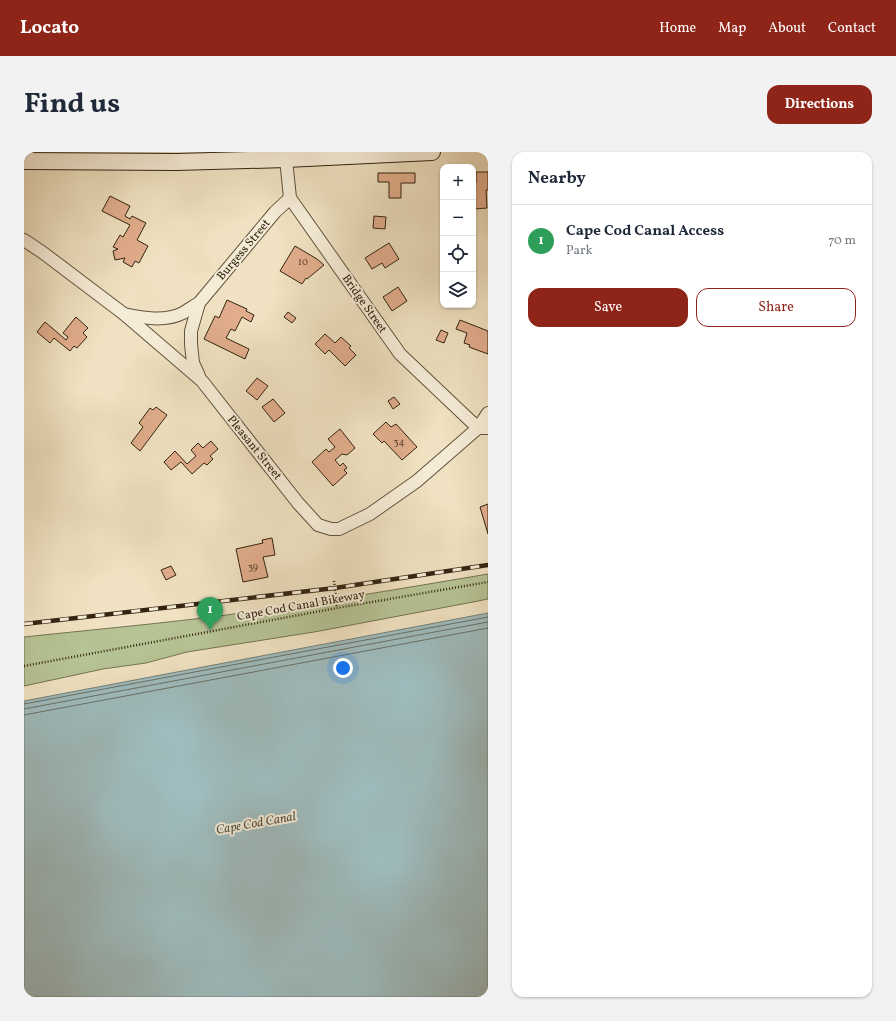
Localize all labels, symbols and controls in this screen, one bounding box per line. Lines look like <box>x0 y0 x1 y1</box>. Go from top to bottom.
text: Locato <box>20 15 79 41</box>
text: Home <box>659 19 696 38</box>
text: Map <box>718 19 746 38</box>
text: About <box>768 19 806 38</box>
text: Contact <box>828 19 876 38</box>
text: Find us <box>24 85 120 124</box>
button: Directions <box>767 85 872 124</box>
map controls <box>440 164 476 308</box>
button: + <box>440 164 476 200</box>
text: Nearby <box>528 167 586 190</box>
button: − <box>440 200 476 236</box>
street label: Burgess Street <box>214 216 274 284</box>
text: Cape Cod Canal Access <box>566 221 724 242</box>
text: 1 <box>538 232 544 250</box>
text: 70 m <box>828 232 856 250</box>
button: locate <box>440 236 476 272</box>
text: Park <box>566 242 593 260</box>
house number: 10 <box>298 255 308 269</box>
street label: Bridge Street <box>338 271 390 337</box>
button: layers <box>440 272 476 308</box>
button: Save <box>528 288 688 327</box>
button: Share <box>696 288 856 327</box>
street label: Pleasant Street <box>223 412 285 484</box>
house number: 34 <box>393 435 405 449</box>
house number: 39 <box>248 560 258 574</box>
street label: Cape Cod Canal Bikeway <box>236 587 367 625</box>
pin: 1 <box>197 597 223 630</box>
your location <box>333 658 353 678</box>
water label: Cape Cod Canal <box>215 808 298 840</box>

